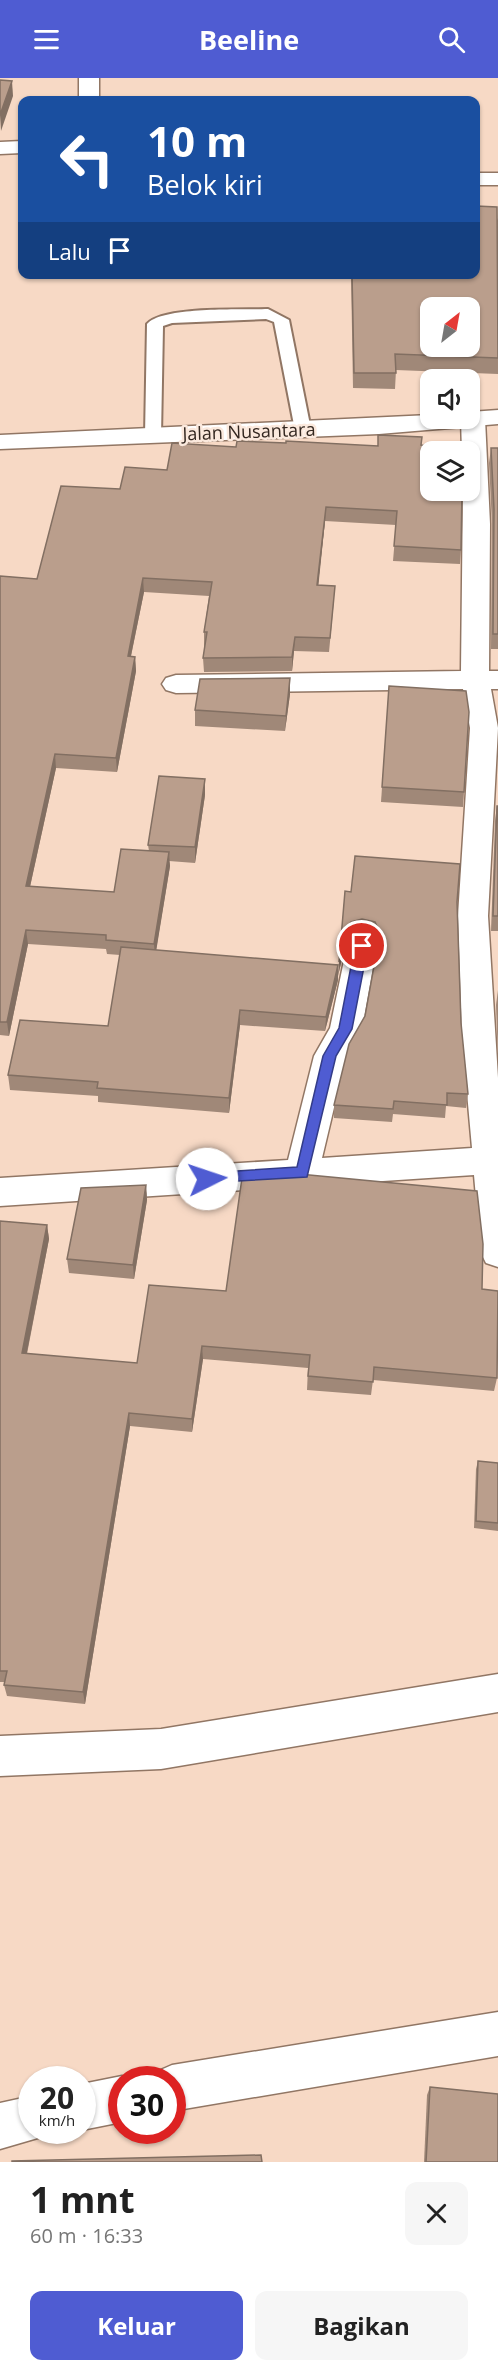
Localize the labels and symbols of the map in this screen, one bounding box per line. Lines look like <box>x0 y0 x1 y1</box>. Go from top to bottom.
north arrow <box>420 297 480 357</box>
street label: Jalan Nusantara <box>180 417 316 445</box>
pin <box>336 920 387 971</box>
position arrow <box>175 1147 239 1211</box>
speed limit sign: 30 <box>108 2066 186 2144</box>

